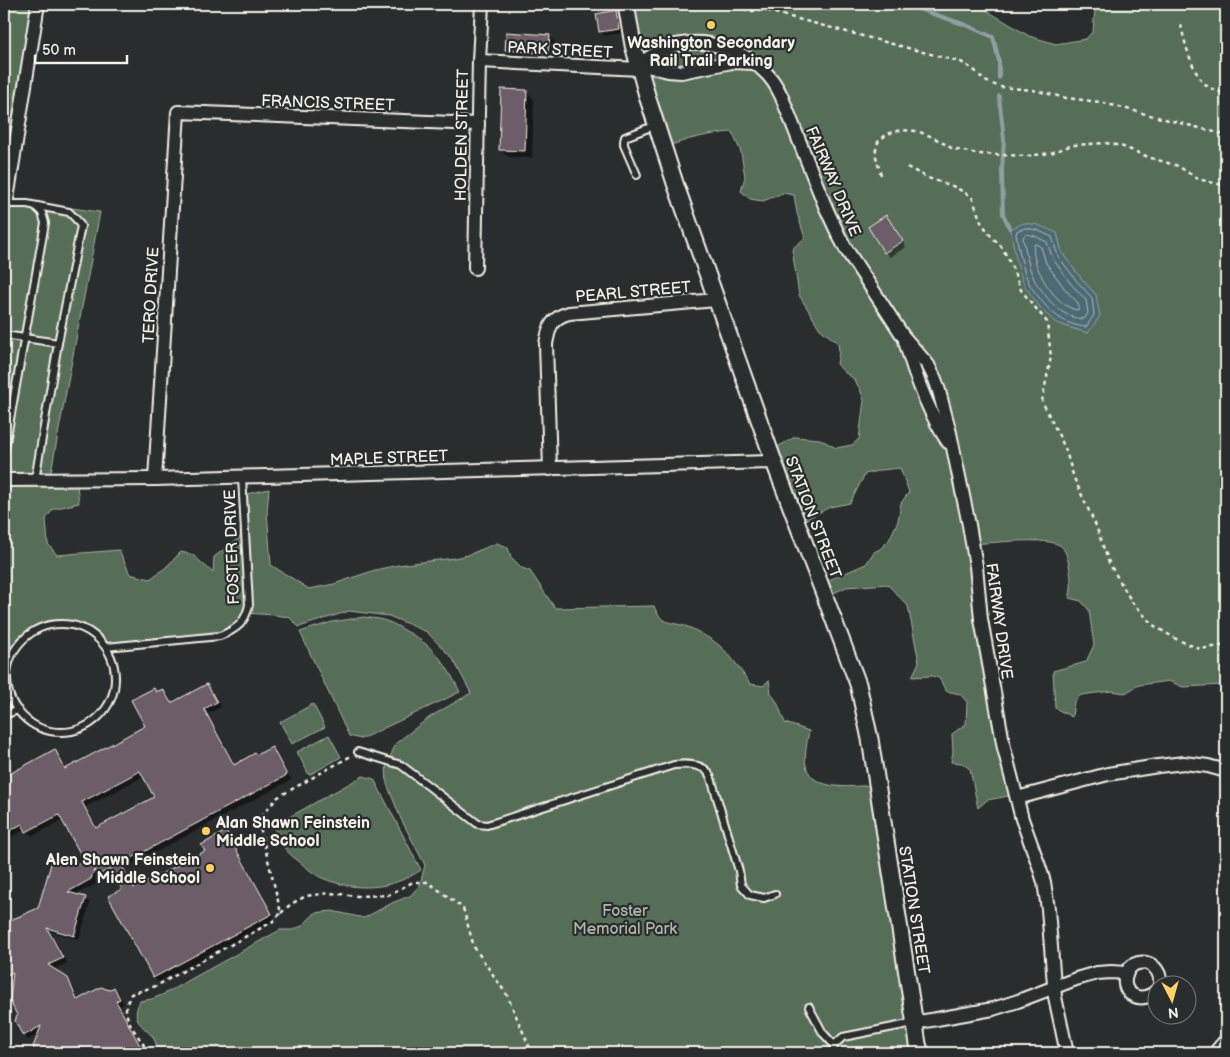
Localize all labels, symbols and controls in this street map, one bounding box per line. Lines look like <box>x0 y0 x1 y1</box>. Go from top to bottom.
marker: Washington Secondary Rail Trail Parking <box>705 19 717 31</box>
scale bar <box>35 32 128 64</box>
place label: Washington Secondary Rail Trail Parking <box>627 34 795 71</box>
street label: PARK STREET <box>507 38 614 63</box>
text: 50 m <box>42 41 76 60</box>
street label: HOLDEN STREET <box>452 68 473 201</box>
street label: FRANCIS STREET <box>261 92 396 115</box>
street label: FAIRWAY DRIVE <box>801 124 864 239</box>
street label: TERO DRIVE <box>139 246 164 344</box>
street label: PEARL STREET <box>574 278 692 307</box>
street label: MAPLE STREET <box>330 447 449 470</box>
street label: STATION STREET <box>781 454 845 582</box>
street label: FOSTER DRIVE <box>221 489 244 605</box>
street label: FAIRWAY DRIVE <box>981 562 1016 681</box>
place label: Alan Shawn Feinstein Middle School <box>215 814 370 851</box>
marker: Alan Shawn Feinstein Middle School <box>200 825 212 837</box>
street label: STATION STREET <box>894 845 933 976</box>
place label: Alen Shawn Feinstein Middle School <box>45 851 200 888</box>
marker: Alen Shawn Feinstein Middle School <box>204 862 216 874</box>
park label: Foster Memorial Park <box>573 902 677 939</box>
north arrow <box>1148 974 1198 1024</box>
text: N <box>1167 1003 1179 1021</box>

